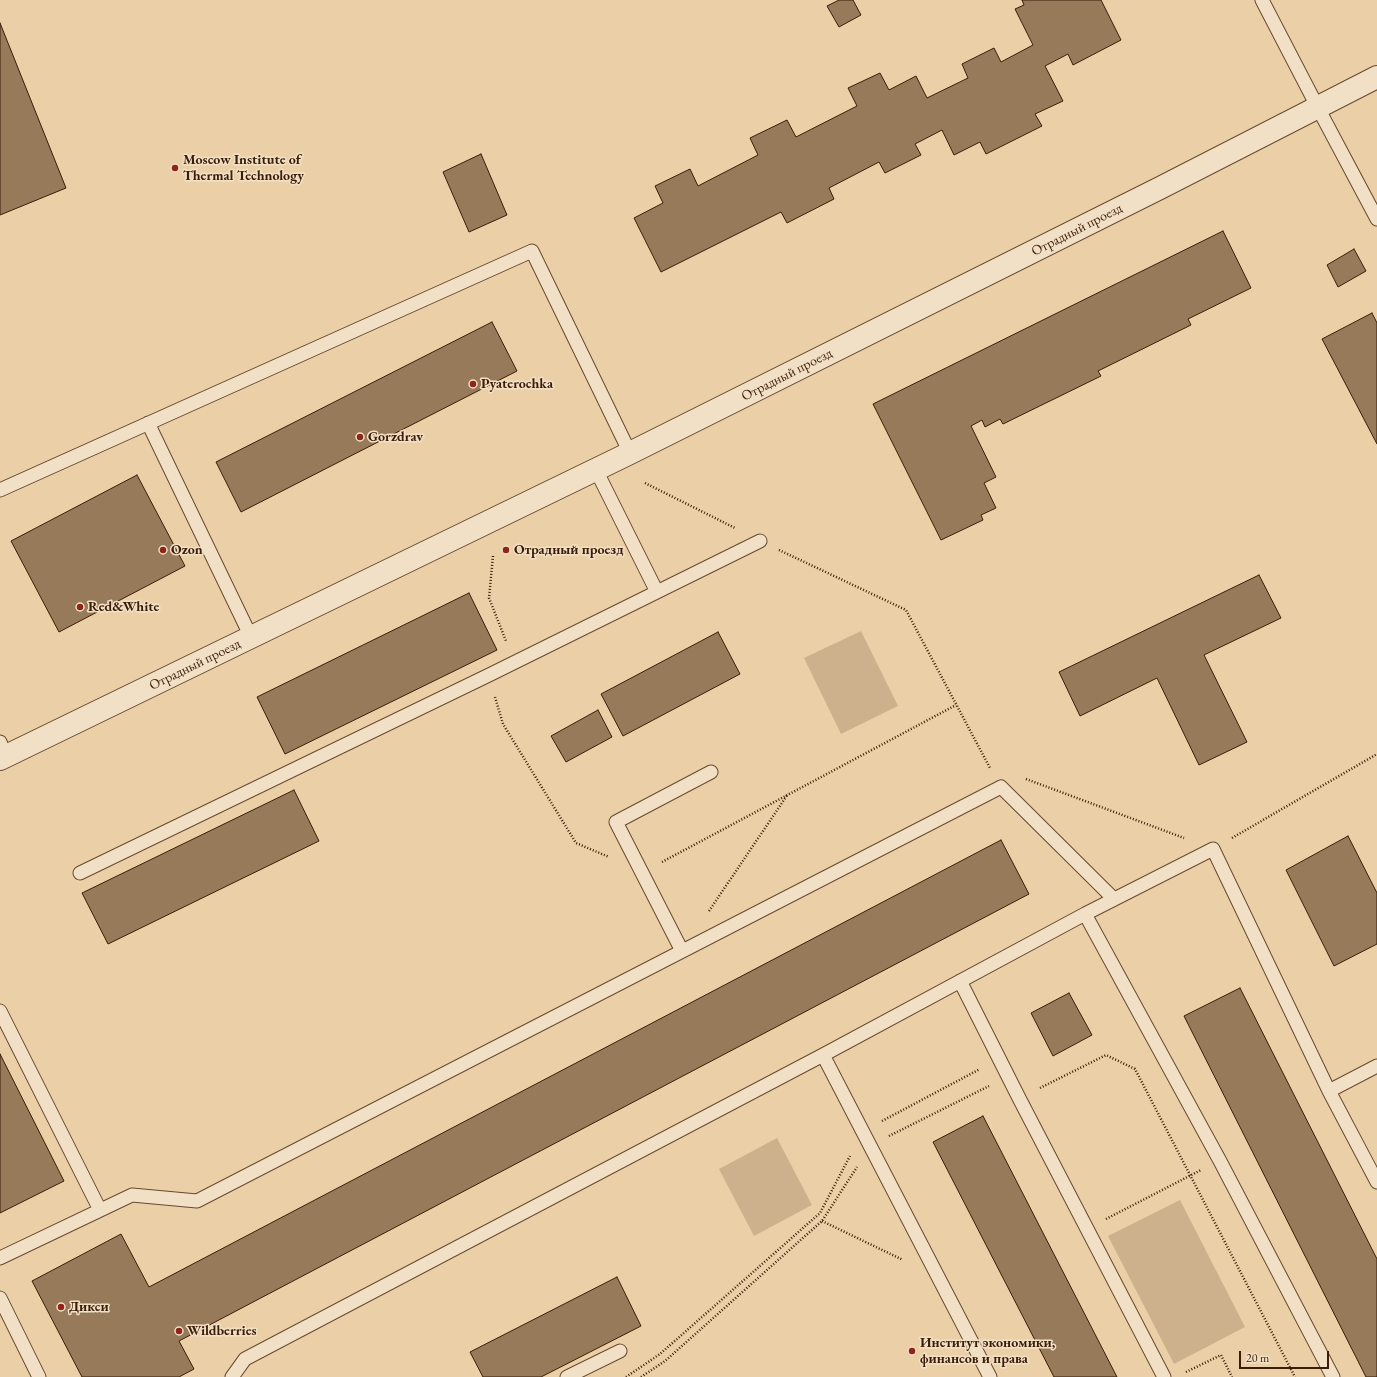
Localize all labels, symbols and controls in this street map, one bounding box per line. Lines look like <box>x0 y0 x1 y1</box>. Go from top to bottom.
place label: Moscow Institute of Thermal Technology <box>183 152 304 184</box>
marker: Moscow Institute of Thermal Technology <box>170 163 180 173</box>
street label: Отрадный проезд <box>1029 200 1125 260</box>
street label: Отрадный проезд <box>739 345 835 405</box>
place label: Pyaterochka <box>481 376 553 392</box>
marker: Pyaterochka <box>468 379 478 389</box>
place label: Gorzdrav <box>368 429 423 445</box>
marker: Gorzdrav <box>355 432 365 442</box>
place label: Ozon <box>171 542 203 558</box>
place label: Отрадный проезд <box>514 542 624 558</box>
marker: Ozon <box>158 545 168 555</box>
marker: Отрадный проезд <box>501 545 511 555</box>
place label: Red&White <box>88 599 159 615</box>
marker: Red&White <box>75 602 85 612</box>
street label: Отрадный проезд <box>147 636 243 694</box>
place label: Дикси <box>69 1299 109 1315</box>
marker: Дикси <box>56 1302 66 1312</box>
place label: Wildberries <box>187 1323 257 1339</box>
marker: Wildberries <box>174 1326 184 1336</box>
place label: Институт экономики, финансов и права <box>920 1335 1055 1368</box>
scale bar <box>1241 1343 1331 1369</box>
marker: Институт экономики, финансов и права <box>907 1346 917 1356</box>
text: 20 m <box>1246 1350 1269 1366</box>

